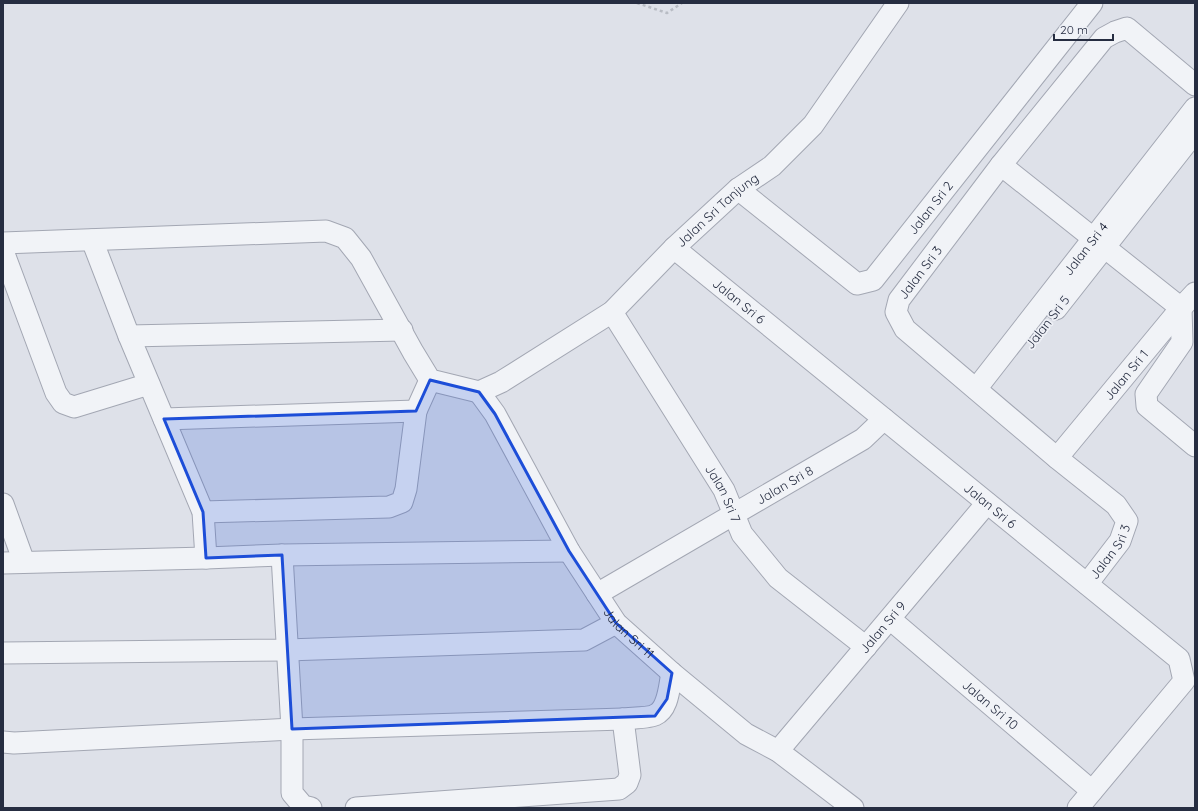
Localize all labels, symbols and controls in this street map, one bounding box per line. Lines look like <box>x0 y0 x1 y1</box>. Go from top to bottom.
scale bar <box>1054 16 1113 42</box>
text: 20 m <box>1060 22 1088 37</box>
street label: Jalan Sri Tanjung <box>673 169 762 250</box>
street label: Jalan Sri 2 <box>904 178 956 237</box>
street label: Jalan Sri 4 <box>1060 219 1111 278</box>
street label: Jalan Sri 3 <box>895 242 945 302</box>
street label: Jalan Sri 6 <box>710 275 769 327</box>
street label: Jalan Sri 5 <box>1021 292 1073 352</box>
street label: Jalan Sri 1 <box>1100 346 1151 403</box>
street label: Jalan Sri 7 <box>702 462 744 525</box>
street label: Jalan Sri 8 <box>753 462 816 508</box>
street label: Jalan Sri 6 <box>961 479 1020 532</box>
street label: Jalan Sri 3 <box>1086 522 1133 582</box>
street label: Jalan Sri 9 <box>856 598 909 656</box>
street label: Jalan Sri 11 <box>600 605 658 662</box>
street label: Jalan Sri 10 <box>959 676 1022 733</box>

